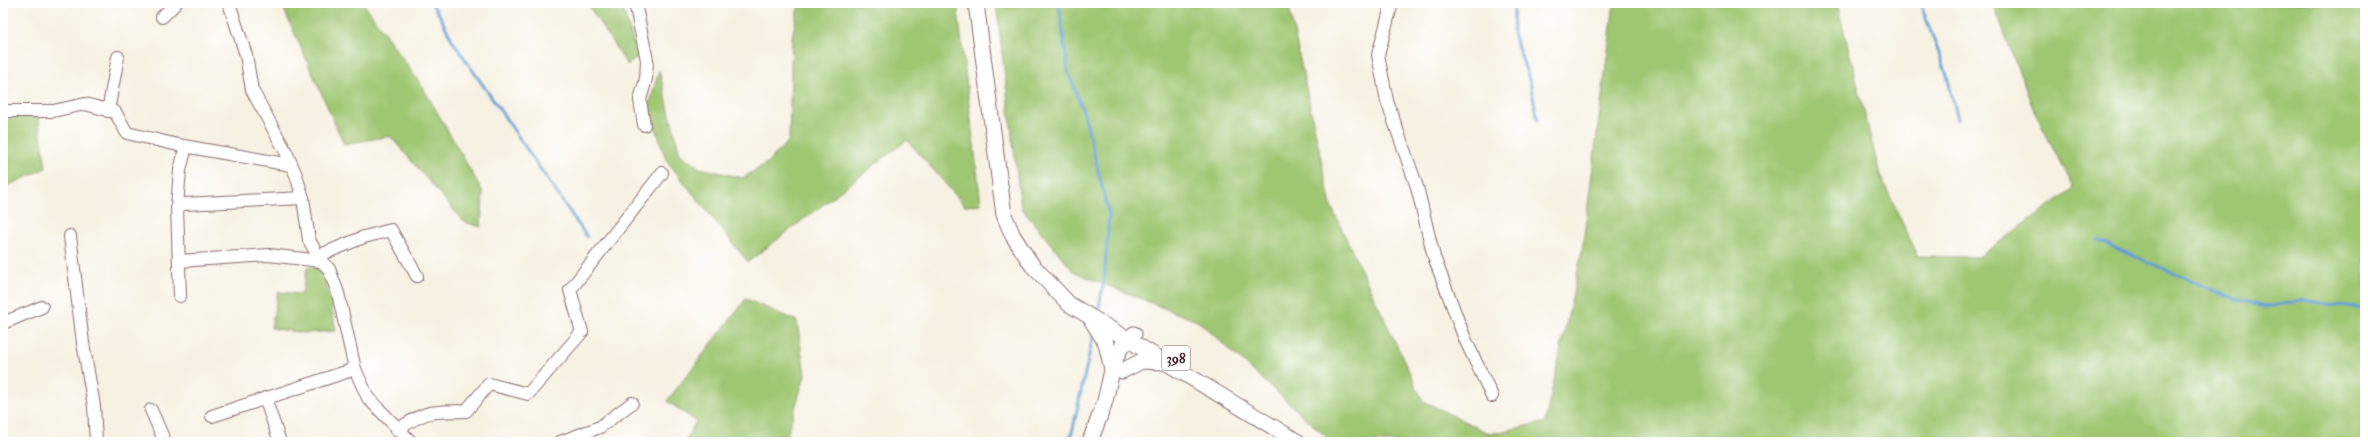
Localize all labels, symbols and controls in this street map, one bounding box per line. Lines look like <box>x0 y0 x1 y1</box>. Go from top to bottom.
road number: 398 <box>1162 346 1190 370</box>

